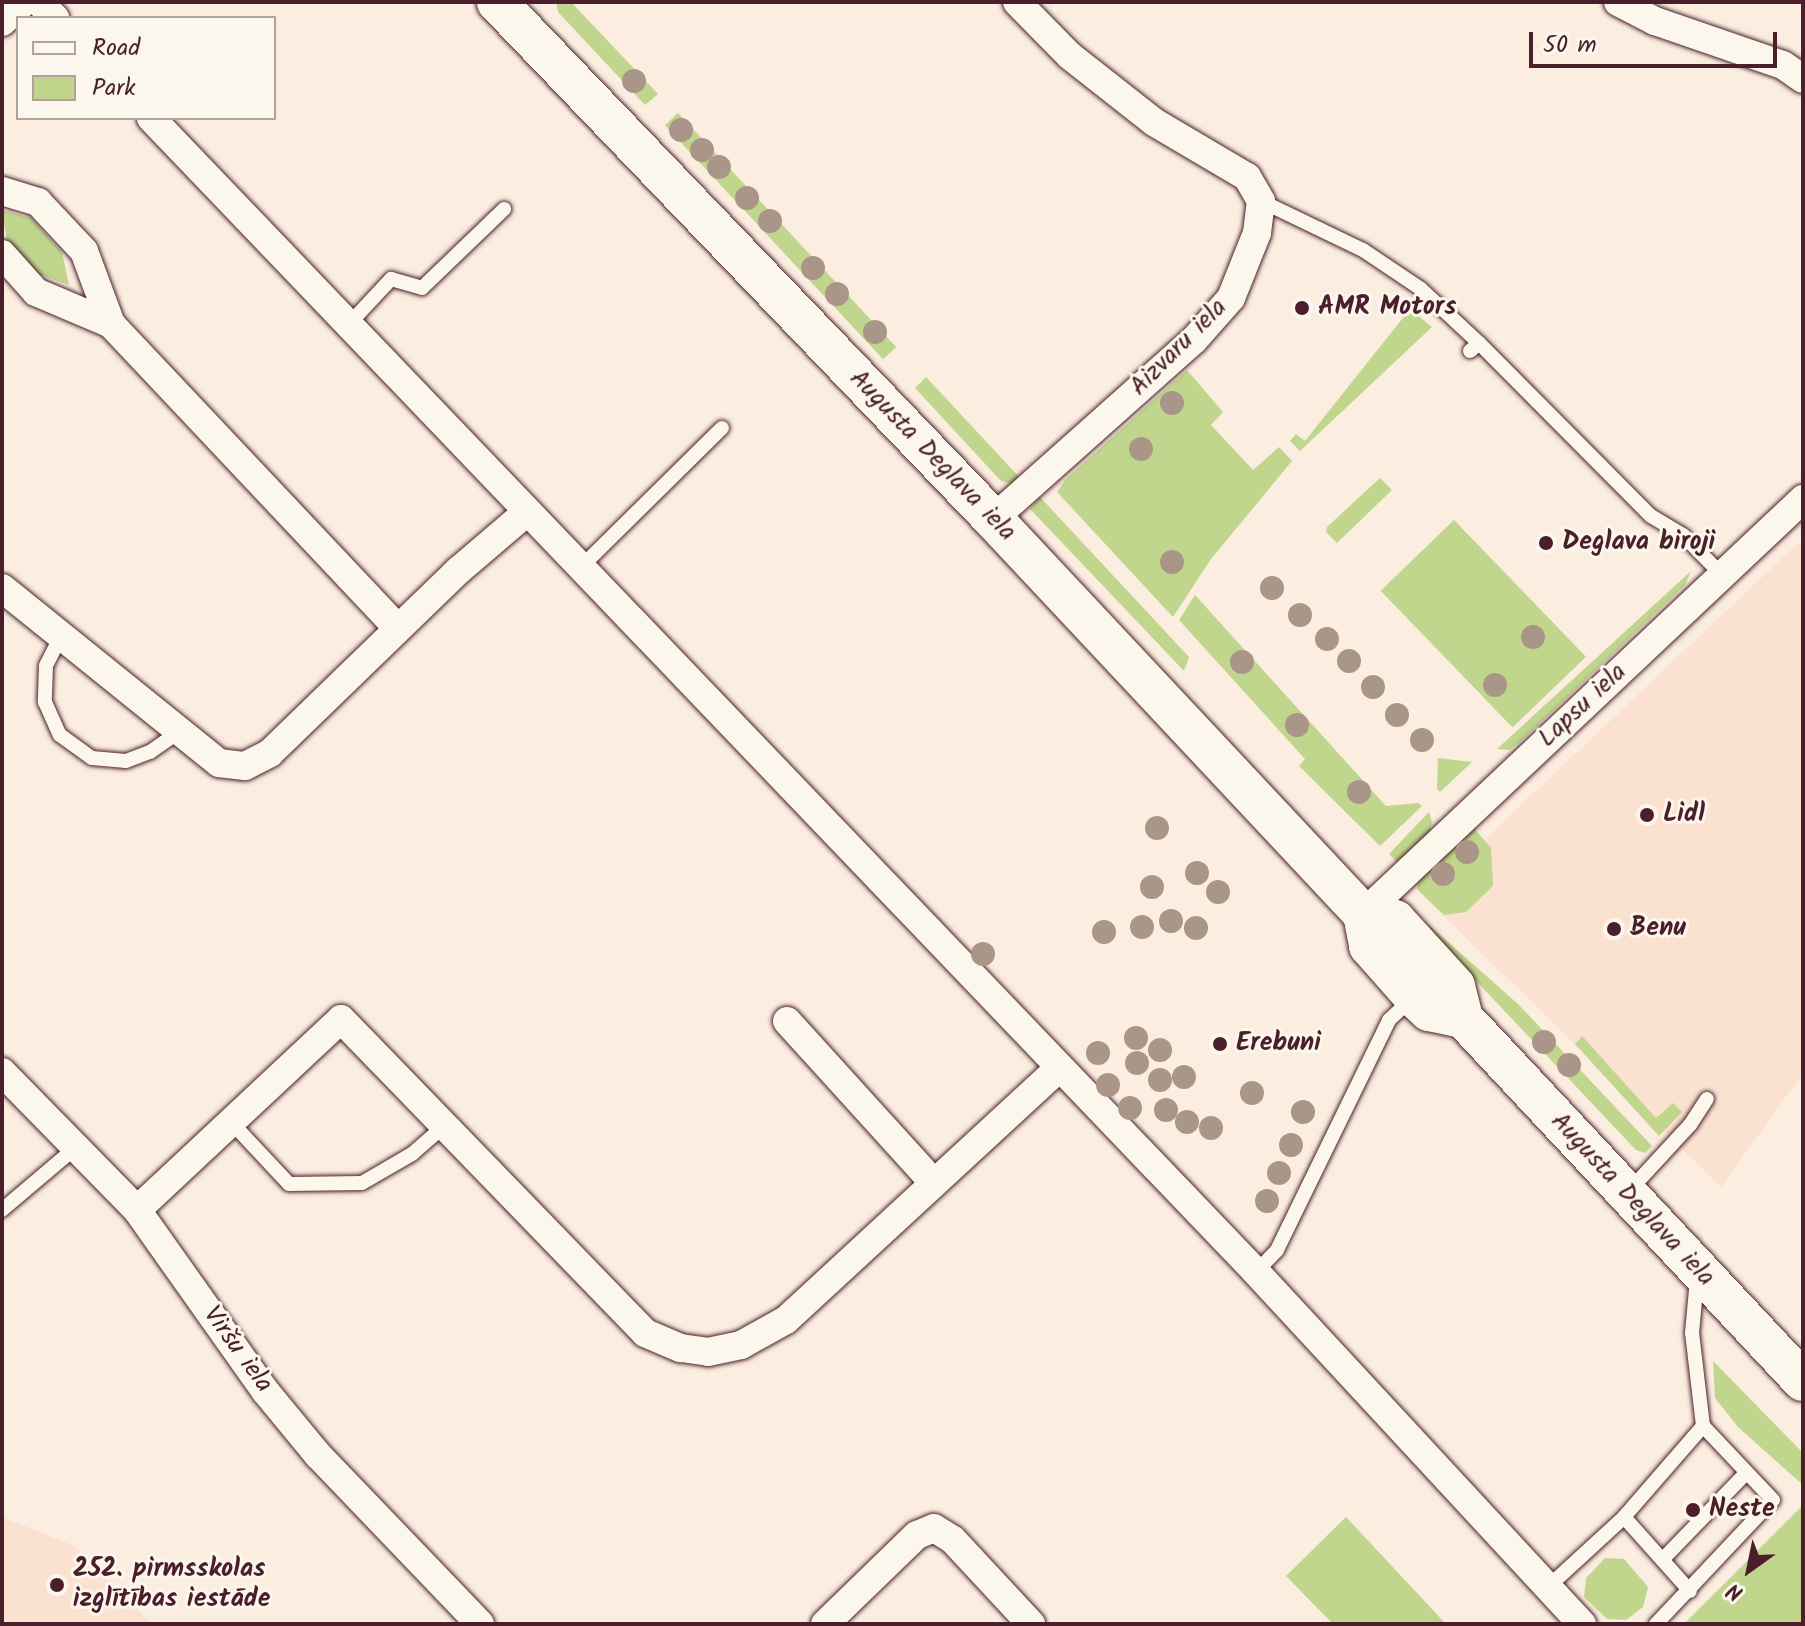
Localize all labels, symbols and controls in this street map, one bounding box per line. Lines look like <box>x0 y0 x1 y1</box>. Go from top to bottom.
legend <box>16 16 276 120</box>
scale bar <box>1533 16 1781 66</box>
text: 50 m <box>1543 26 1597 65</box>
text: Road <box>92 29 140 68</box>
text: Park <box>92 69 136 108</box>
place label: AMR Motors <box>1318 292 1456 324</box>
street label: Aizvaru iela <box>1124 293 1234 403</box>
marker: AMR Motors <box>1293 299 1311 317</box>
street label: Augusta Deglava iela <box>842 364 1022 548</box>
place label: Deglava biroji <box>1562 527 1715 559</box>
marker: Deglava biroji <box>1537 534 1555 552</box>
street label: Lapsu iela <box>1532 657 1634 755</box>
place label: Lidl <box>1663 799 1705 831</box>
marker: Lidl <box>1638 806 1656 824</box>
place label: Benu <box>1630 913 1686 945</box>
marker: Benu <box>1605 920 1623 938</box>
place label: Erebuni <box>1236 1028 1321 1060</box>
marker: Erebuni <box>1211 1035 1229 1053</box>
street label: Augusta Deglava iela <box>1543 1107 1721 1293</box>
street label: Viršu iela <box>195 1301 279 1399</box>
place label: Neste <box>1709 1494 1775 1526</box>
marker: Neste <box>1684 1501 1702 1519</box>
north arrow <box>1709 1530 1789 1610</box>
place label: 252. pirmsskolas izglītības iestāde <box>73 1554 271 1616</box>
text: N <box>1720 1572 1751 1609</box>
marker: 252. pirmsskolas izglītības iestāde <box>48 1576 66 1594</box>

